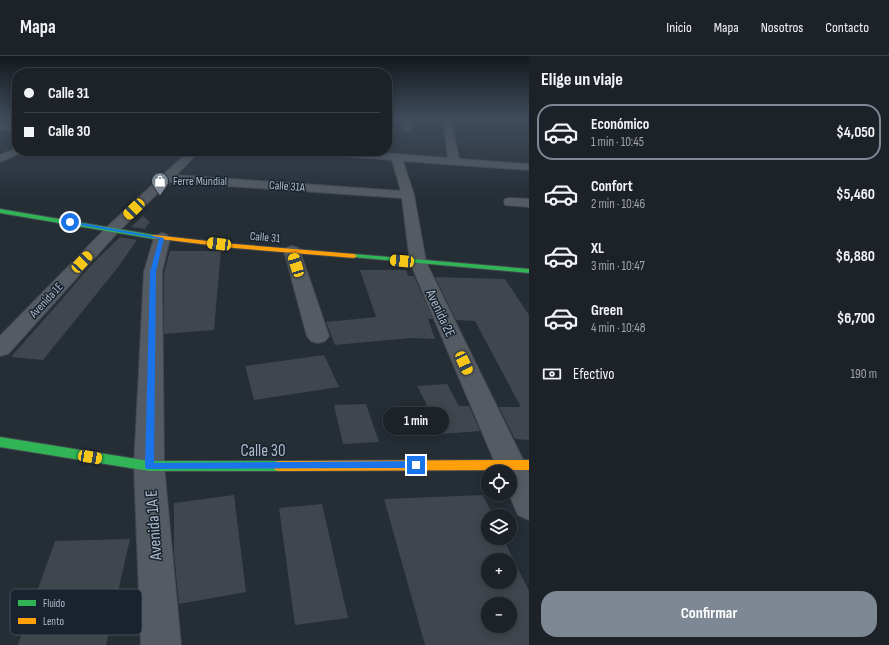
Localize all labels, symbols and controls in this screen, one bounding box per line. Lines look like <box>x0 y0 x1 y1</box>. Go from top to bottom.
text: Mapa <box>20 16 56 39</box>
text: Inicio <box>666 19 692 36</box>
text: Mapa <box>714 19 739 36</box>
text: Nosotros <box>761 19 803 36</box>
text: Contacto <box>825 19 869 36</box>
text: Elige un viaje <box>541 69 623 90</box>
text: Calle 31 <box>48 84 89 103</box>
icon: car <box>543 114 579 150</box>
text: Económico <box>591 115 649 134</box>
text: Calle 30 <box>48 122 90 141</box>
text: $4,050 <box>836 123 875 142</box>
text: 1 min · 10:45 <box>591 134 644 150</box>
shop icon: Ferre Mundial <box>150 171 170 196</box>
place label: Ferre Mundial <box>173 174 227 189</box>
icon: car <box>543 176 579 212</box>
text: Confort <box>591 177 633 196</box>
street label: Calle 31A <box>269 178 306 195</box>
text: $5,460 <box>836 185 875 204</box>
car <box>121 196 147 222</box>
text: 2 min · 10:46 <box>591 196 645 212</box>
route start <box>61 213 79 231</box>
street label: Calle 31 <box>249 229 282 246</box>
car <box>206 237 232 251</box>
icon: car <box>543 238 579 274</box>
text: XL <box>591 239 604 258</box>
text: $6,880 <box>836 247 875 266</box>
car <box>69 249 95 275</box>
car <box>287 252 305 278</box>
car <box>390 254 414 268</box>
text: 3 min · 10:47 <box>591 258 645 274</box>
street label: Avenida 1E <box>26 280 66 322</box>
street label: Avenida 2E <box>422 286 459 340</box>
icon: car <box>543 300 579 336</box>
text: Green <box>591 301 623 320</box>
text: $6,700 <box>837 309 875 328</box>
text: 4 min · 10:48 <box>591 320 645 336</box>
car <box>453 350 475 376</box>
icon: cash <box>541 363 563 385</box>
text: Efectivo <box>573 365 614 384</box>
text: 190 m <box>850 366 877 382</box>
callout: 1 min <box>383 407 449 435</box>
text: 1 min <box>404 413 428 429</box>
street label: Calle 30 <box>240 441 286 461</box>
car <box>77 449 103 465</box>
route end <box>407 456 425 474</box>
map controls <box>481 465 517 633</box>
button: locate <box>481 465 517 501</box>
street label: Avenida 1A E <box>142 489 166 562</box>
button: layers <box>481 509 517 545</box>
button: + <box>481 553 517 589</box>
legend <box>10 589 142 635</box>
button: Confirmar <box>541 591 877 637</box>
text: Fluido <box>43 597 65 610</box>
button: − <box>481 597 517 633</box>
text: Lento <box>43 615 64 628</box>

